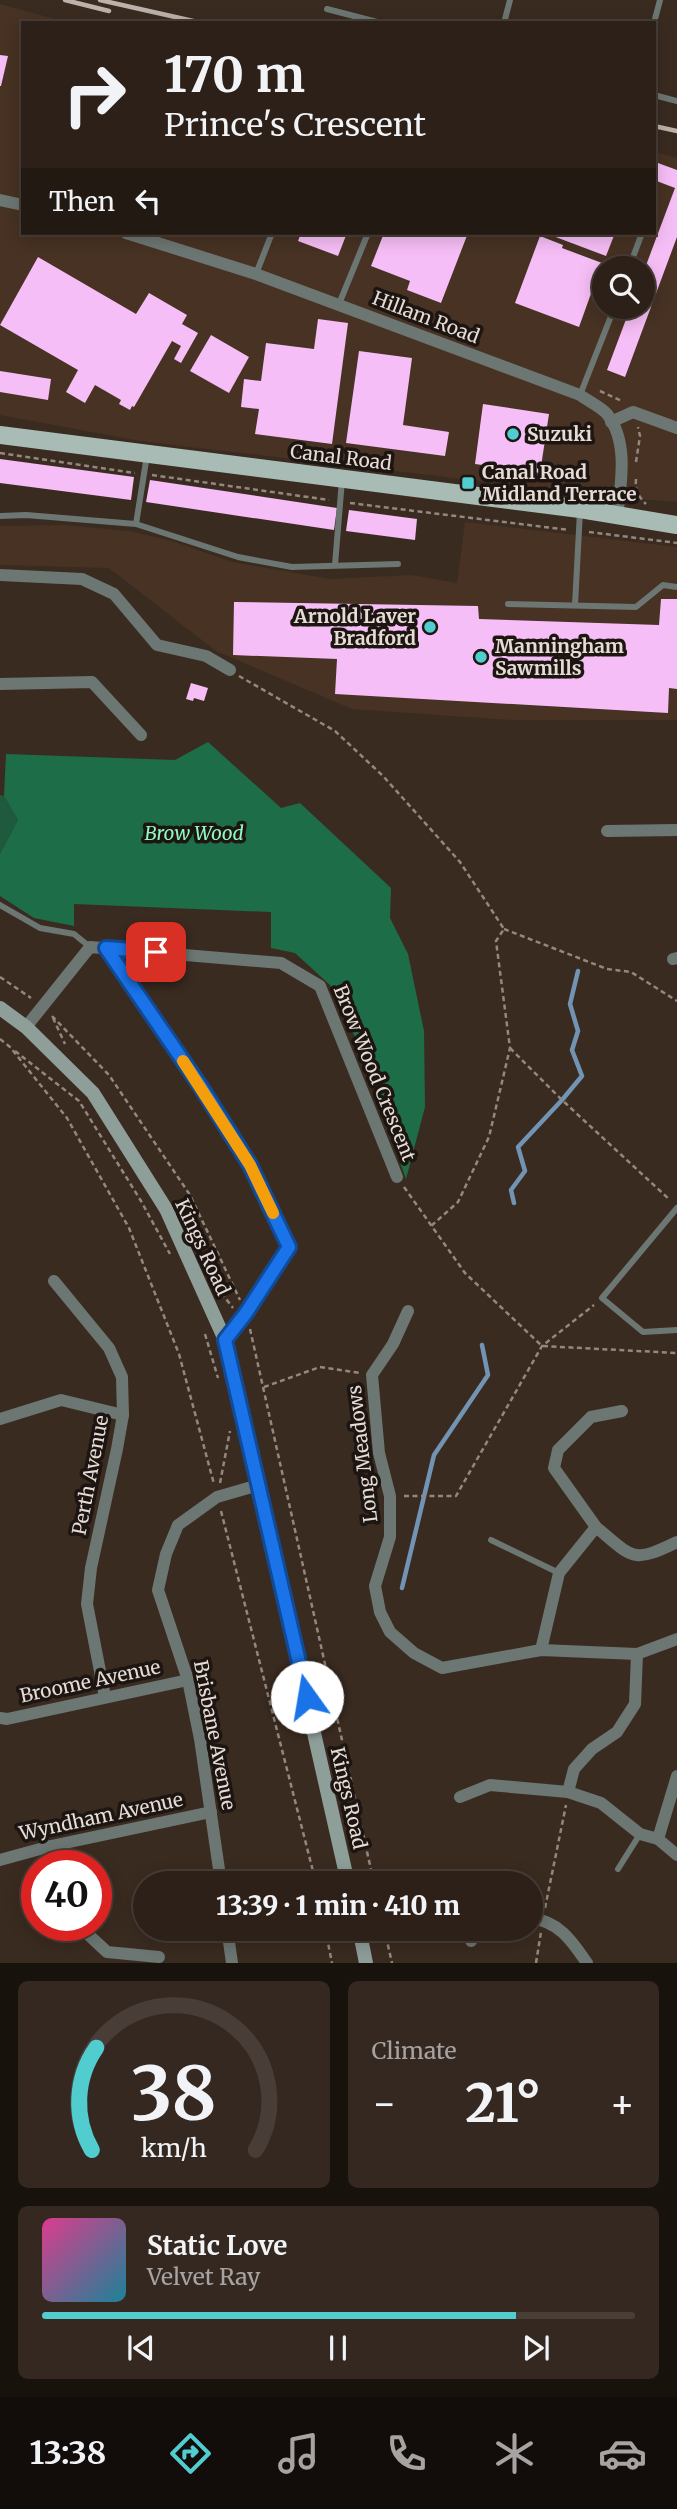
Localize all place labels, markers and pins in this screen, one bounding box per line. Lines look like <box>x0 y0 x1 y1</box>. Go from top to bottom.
place label: Suzuki <box>527 422 593 446</box>
marker: Suzuki <box>505 426 521 442</box>
place label: Canal Road Midland Terrace <box>482 460 637 506</box>
marker: Canal Road Midland Terrace <box>460 475 476 491</box>
place label: Arnold Laver Bradford <box>293 604 416 650</box>
marker: Arnold Laver Bradford <box>422 619 438 635</box>
place label: Manningham Sawmills <box>495 634 624 680</box>
marker: Manningham Sawmills <box>473 649 489 665</box>
pin <box>126 922 186 982</box>

